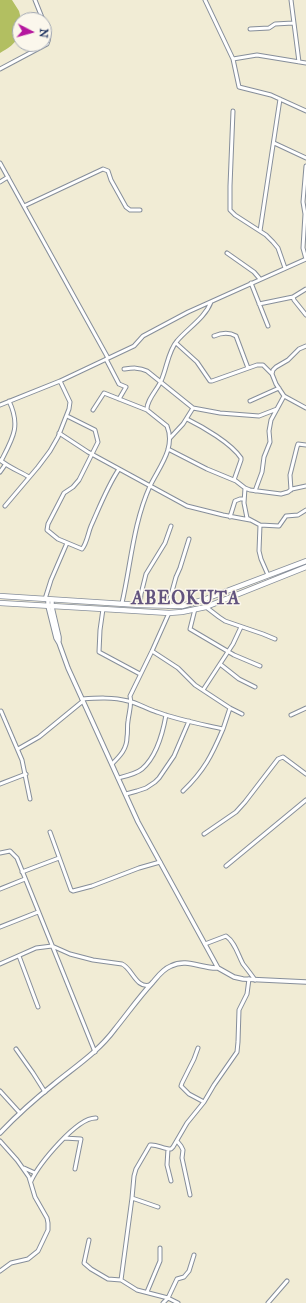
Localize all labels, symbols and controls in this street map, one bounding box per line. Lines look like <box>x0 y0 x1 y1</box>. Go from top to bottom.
north arrow <box>12 12 52 52</box>
text: N <box>36 28 50 39</box>
district label: ABEOKUTA <box>131 589 241 611</box>

